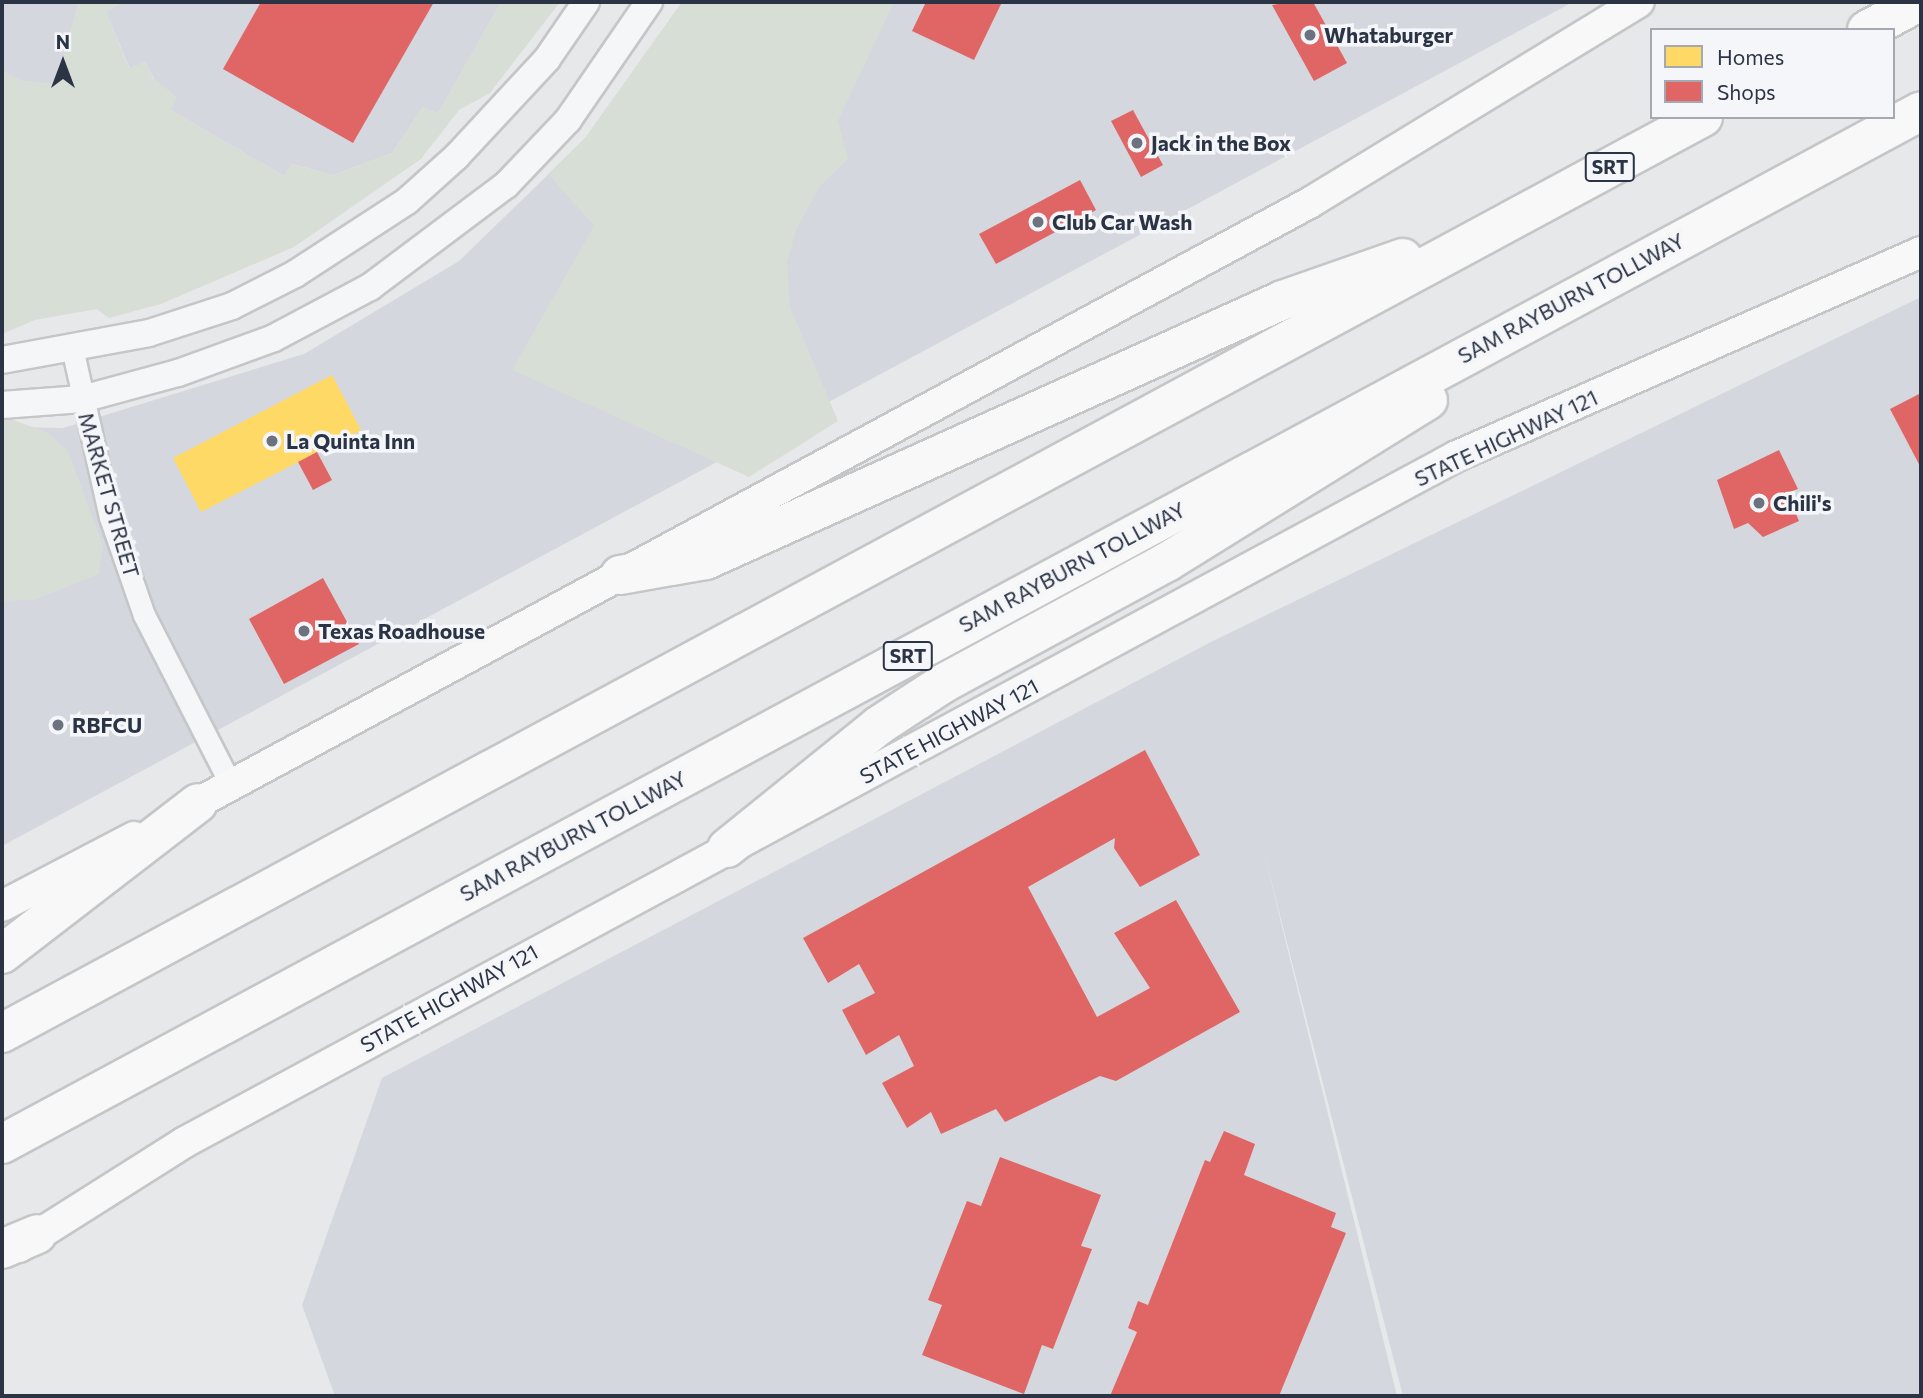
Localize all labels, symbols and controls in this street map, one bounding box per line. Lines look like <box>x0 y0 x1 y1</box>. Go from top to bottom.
place label: Whataburger <box>1324 22 1453 48</box>
marker: Whataburger <box>1302 27 1318 43</box>
north arrow <box>28 28 98 98</box>
legend <box>1650 28 1895 119</box>
text: N <box>56 30 70 53</box>
text: Homes <box>1717 44 1784 69</box>
text: Shops <box>1717 79 1776 104</box>
place label: Jack in the Box <box>1151 130 1291 156</box>
marker: Jack in the Box <box>1129 135 1145 151</box>
road number: SRT <box>1584 152 1636 182</box>
place label: Club Car Wash <box>1052 209 1192 235</box>
marker: Club Car Wash <box>1030 214 1046 230</box>
street label: SAM RAYBURN TOLLWAY <box>1454 228 1688 368</box>
street label: STATE HIGHWAY 121 <box>1411 385 1601 491</box>
street label: MARKET STREET <box>73 409 145 581</box>
place label: La Quinta Inn <box>286 428 415 454</box>
marker: La Quinta Inn <box>264 433 280 449</box>
place label: Chili's <box>1773 490 1831 516</box>
marker: Chili's <box>1751 495 1767 511</box>
street label: SAM RAYBURN TOLLWAY <box>955 497 1189 637</box>
place label: Texas Roadhouse <box>318 618 485 644</box>
marker: Texas Roadhouse <box>296 623 312 639</box>
road number: SRT <box>882 640 934 671</box>
street label: STATE HIGHWAY 121 <box>855 673 1043 789</box>
place label: RBFCU <box>72 712 142 738</box>
marker: RBFCU <box>50 717 66 733</box>
street label: SAM RAYBURN TOLLWAY <box>456 766 690 906</box>
street label: STATE HIGHWAY 121 <box>356 939 542 1057</box>

